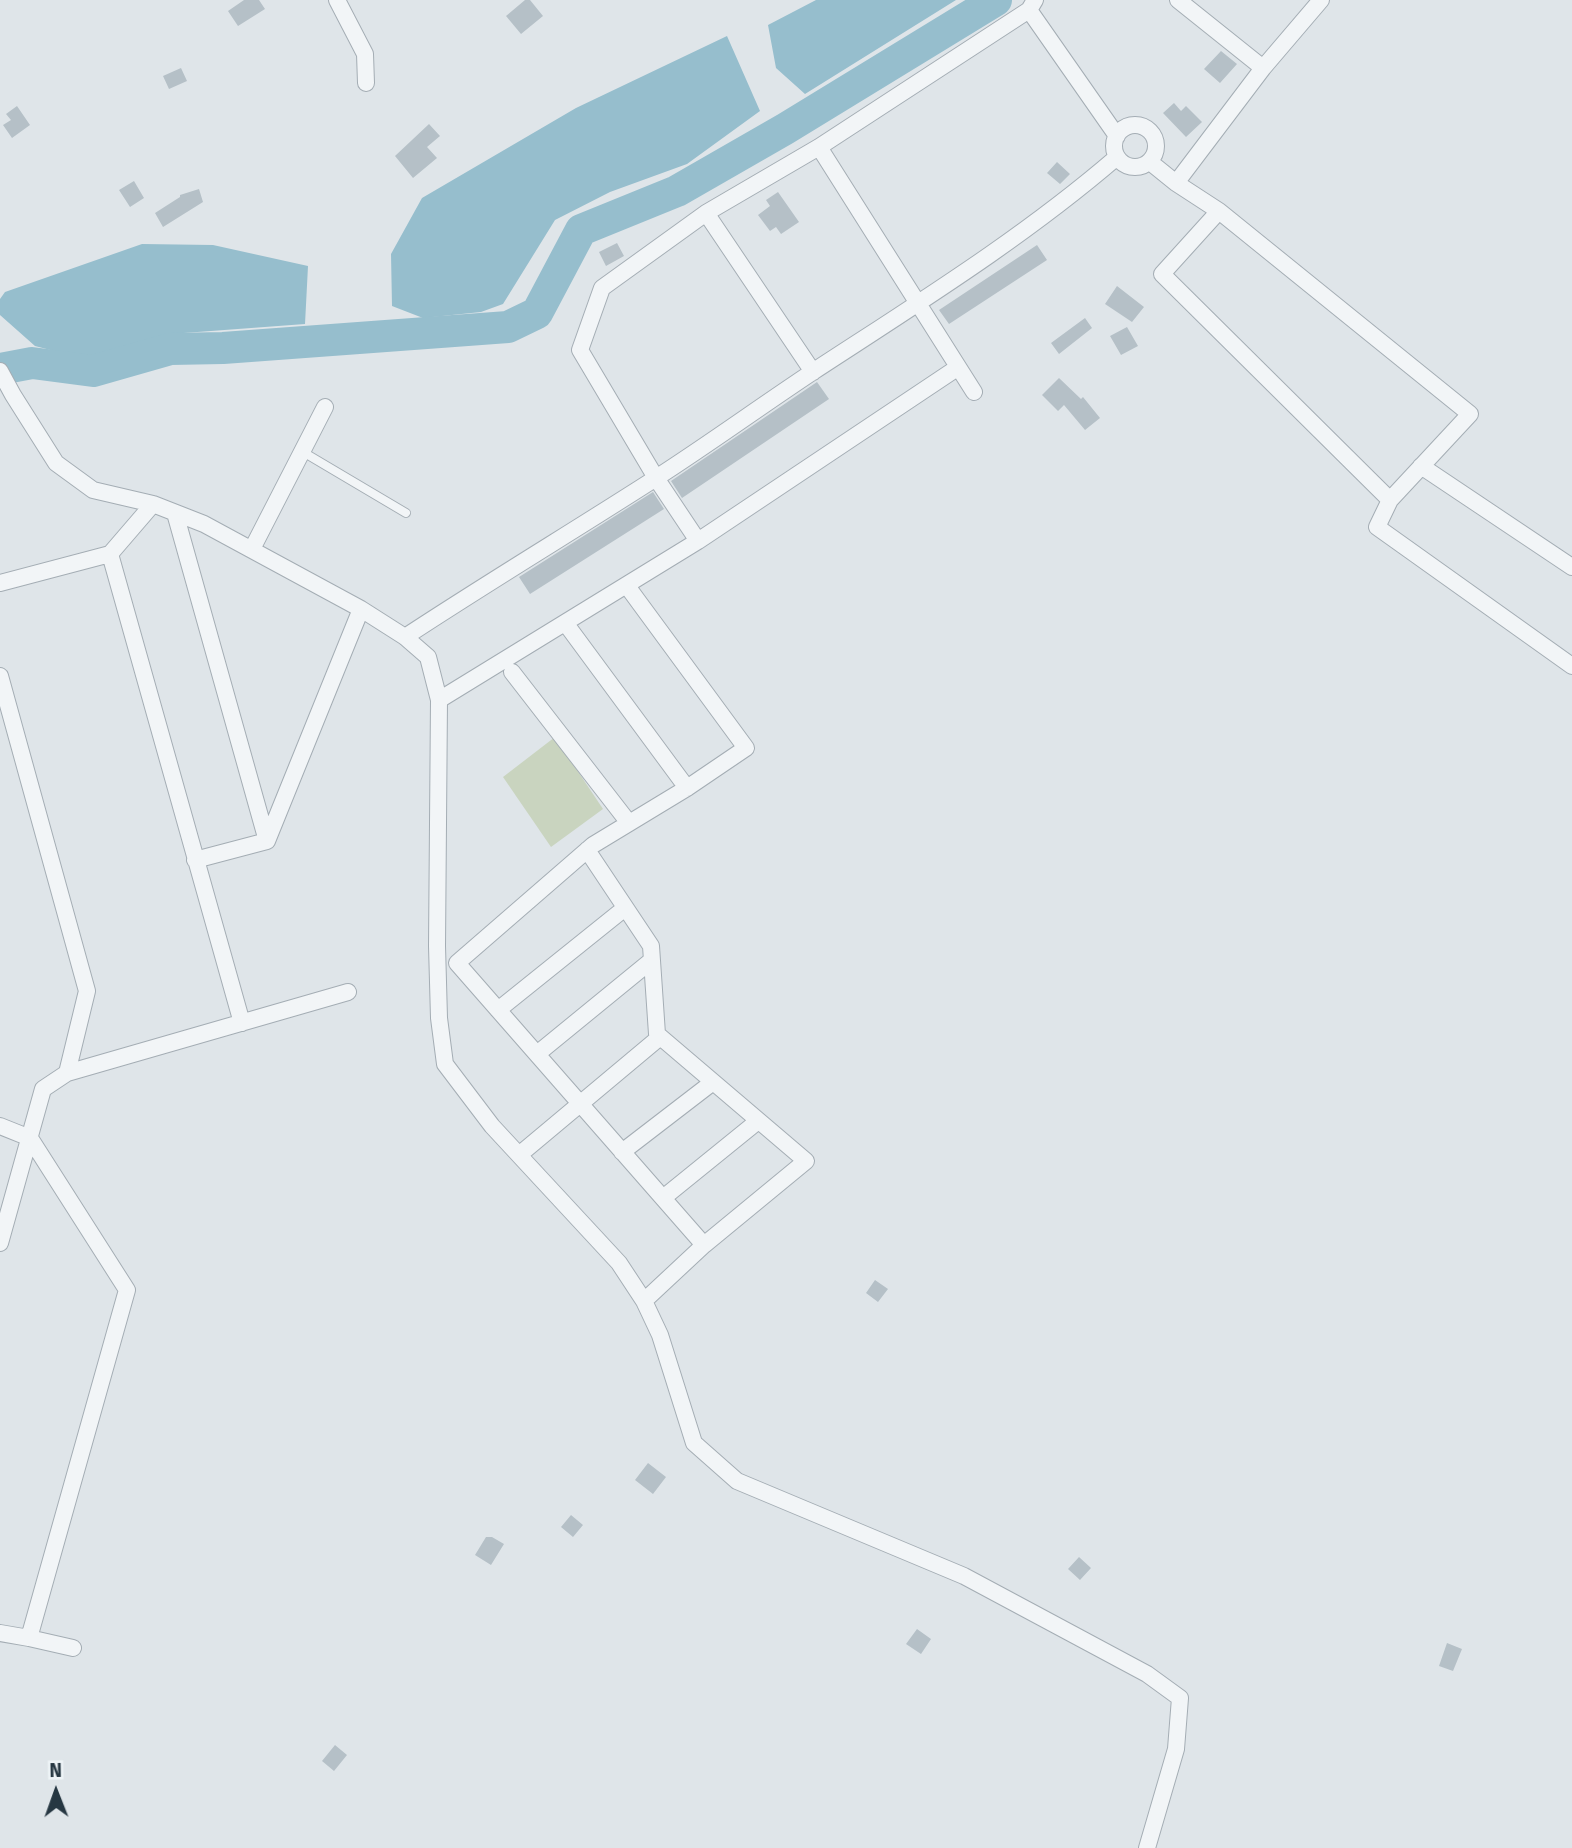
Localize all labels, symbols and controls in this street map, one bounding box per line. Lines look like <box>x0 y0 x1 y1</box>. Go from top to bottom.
north arrow <box>21 1757 91 1827</box>
text: N <box>49 1759 62 1782</box>

